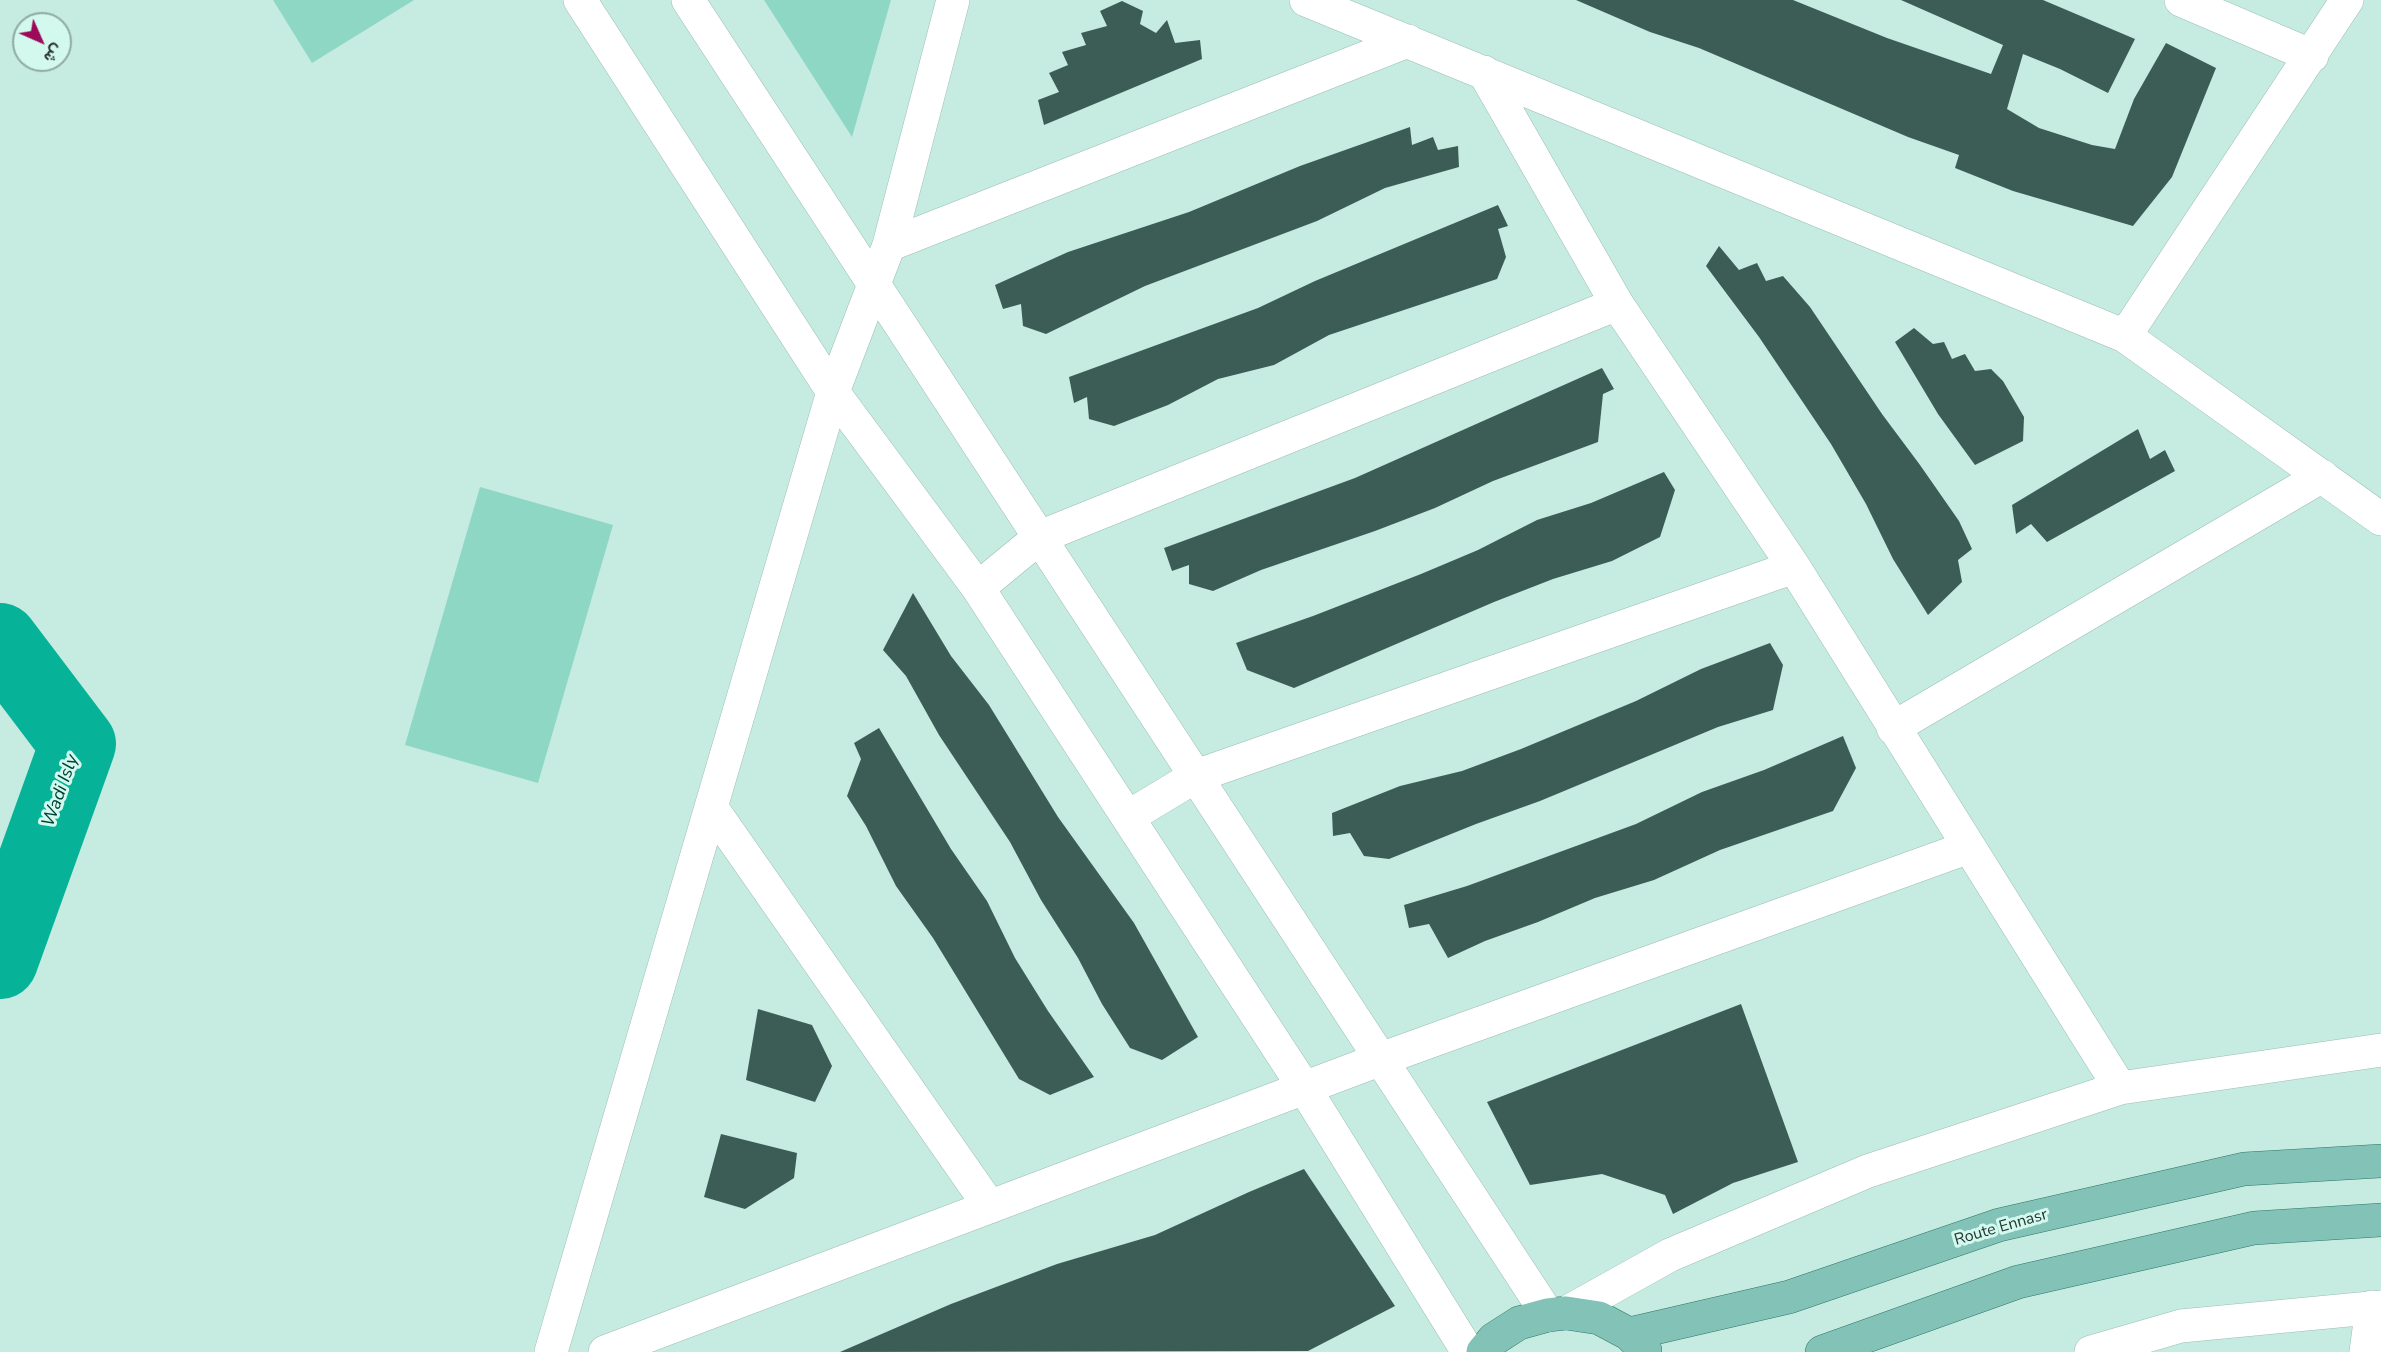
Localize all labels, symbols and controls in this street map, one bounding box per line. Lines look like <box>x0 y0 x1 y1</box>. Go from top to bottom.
north arrow <box>12 12 72 72</box>
text: ش <box>39 39 68 68</box>
water label: Wadi Isly <box>38 752 84 830</box>
street label: Route Ennasr <box>1952 1206 2050 1250</box>

